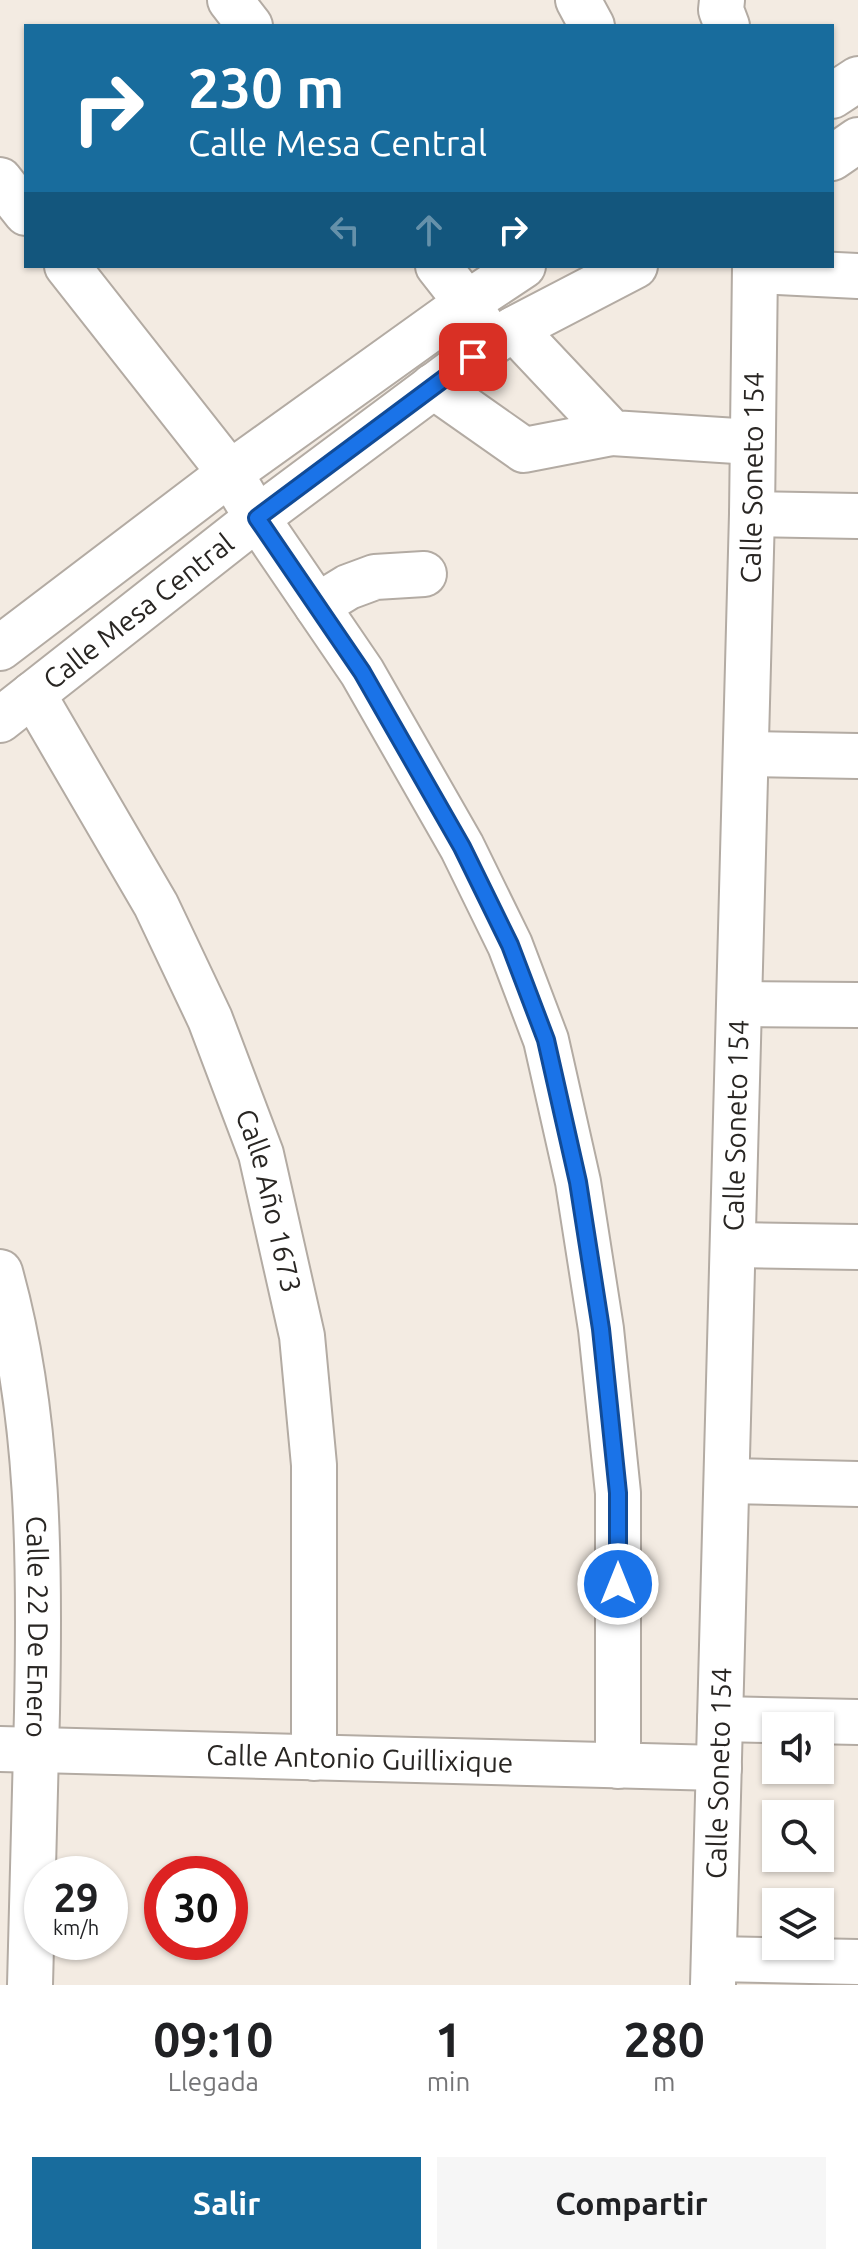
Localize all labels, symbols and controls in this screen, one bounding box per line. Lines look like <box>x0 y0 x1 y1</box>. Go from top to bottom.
icon: right <box>56 56 160 160</box>
text: 230 m <box>188 56 344 119</box>
text: Calle Mesa Central <box>188 122 487 163</box>
icon: left <box>323 208 367 252</box>
icon: ahead <box>407 208 451 252</box>
icon: right <box>491 208 535 252</box>
pin <box>439 323 507 391</box>
icon: arrive <box>451 335 495 379</box>
street label: Calle Soneto 154 <box>734 371 769 584</box>
street label: Calle Mesa Central <box>37 527 239 695</box>
street label: Calle Soneto 154 <box>717 1019 754 1232</box>
street label: Calle Año 1673 <box>230 1104 308 1295</box>
street label: Calle 22 De Enero <box>21 1515 54 1738</box>
position arrow <box>576 1542 660 1626</box>
street label: Calle Soneto 154 <box>700 1667 736 1879</box>
map controls <box>762 1712 834 1960</box>
button: sound <box>762 1712 834 1784</box>
street label: Calle Antonio Guillixique <box>206 1738 514 1778</box>
button: search <box>762 1800 834 1872</box>
speed limit sign: 30 <box>144 1856 248 1960</box>
text: 29 <box>53 1875 99 1920</box>
button: layers <box>762 1888 834 1960</box>
text: km/h <box>53 1916 99 1939</box>
text: 09:10 <box>153 2012 273 2066</box>
text: 1 <box>435 2012 462 2066</box>
text: 280 <box>624 2012 705 2066</box>
text: Llegada <box>168 2067 259 2096</box>
text: min <box>427 2067 470 2096</box>
text: m <box>653 2067 675 2096</box>
button: Salir <box>32 2157 421 2249</box>
button: Compartir <box>437 2157 826 2249</box>

